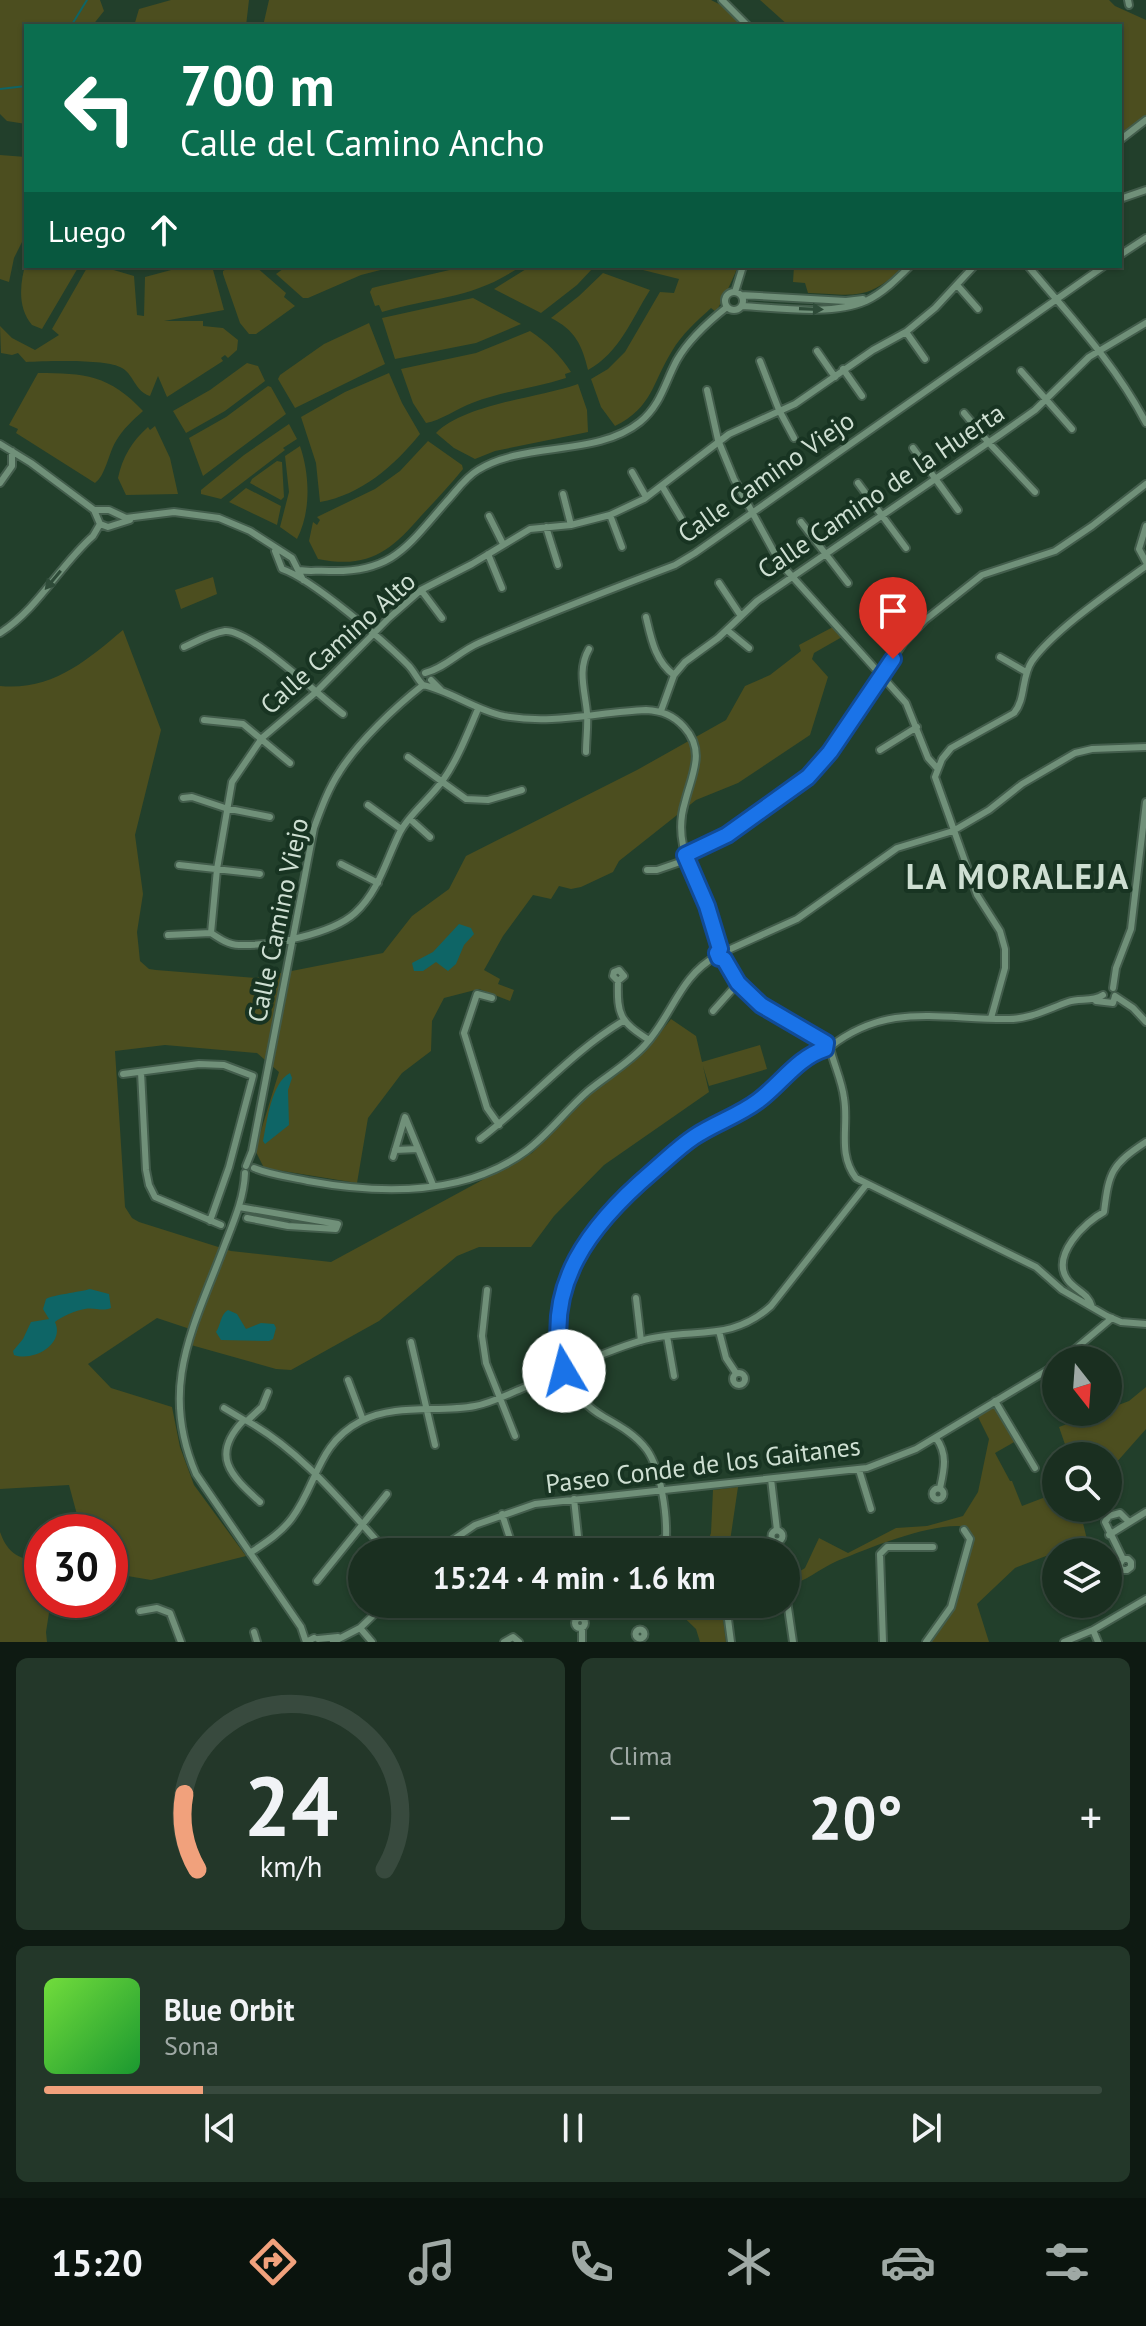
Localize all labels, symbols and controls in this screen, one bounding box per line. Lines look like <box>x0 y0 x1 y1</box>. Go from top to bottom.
text: 700 m <box>180 49 335 121</box>
icon: left <box>48 56 152 160</box>
text: Calle del Camino Ancho <box>180 119 545 166</box>
icon: ahead <box>142 208 186 252</box>
text: Luego <box>48 211 126 250</box>
one-way arrow <box>799 302 824 315</box>
street label: Calle Camino de la Huerta <box>751 396 1010 586</box>
street label: Calle Camino Viejo <box>671 403 860 550</box>
street label: Calle Camino Alto <box>253 564 422 721</box>
one-way arrow <box>45 570 62 590</box>
pin <box>859 577 927 659</box>
icon: arrive <box>871 589 915 633</box>
street label: Calle Camino Viejo <box>240 815 315 1025</box>
district label: LA MORALEJA <box>906 854 1130 898</box>
position arrow <box>522 1329 606 1413</box>
north arrow <box>1042 1346 1122 1426</box>
map controls <box>1042 1346 1122 1618</box>
street label: Paseo Conde de los Gaitanes <box>544 1429 862 1500</box>
button: search <box>1042 1442 1122 1522</box>
speed limit sign: 30 <box>24 1514 128 1618</box>
button: layers <box>1042 1538 1122 1618</box>
text: 15:24 · 4 min · 1.6 km <box>433 1558 715 1597</box>
text: Clima <box>609 1739 672 1772</box>
text: 24 <box>243 1751 338 1859</box>
text: 20° <box>808 1778 903 1856</box>
text: − <box>609 1788 631 1845</box>
text: + <box>1080 1788 1102 1845</box>
text: km/h <box>259 1848 322 1885</box>
text: Blue Orbit <box>164 1990 294 2029</box>
text: Sona <box>164 2029 219 2062</box>
icon: previous <box>198 2106 242 2150</box>
icon: pause <box>551 2106 595 2150</box>
icon: next <box>904 2106 948 2150</box>
icon: directions <box>245 2234 301 2290</box>
icon: music <box>404 2234 460 2290</box>
icon: phone <box>563 2234 619 2290</box>
icon: climate <box>721 2234 777 2290</box>
icon: car <box>880 2234 936 2290</box>
icon: filters <box>1039 2234 1095 2290</box>
text: 15:20 <box>51 2239 143 2286</box>

